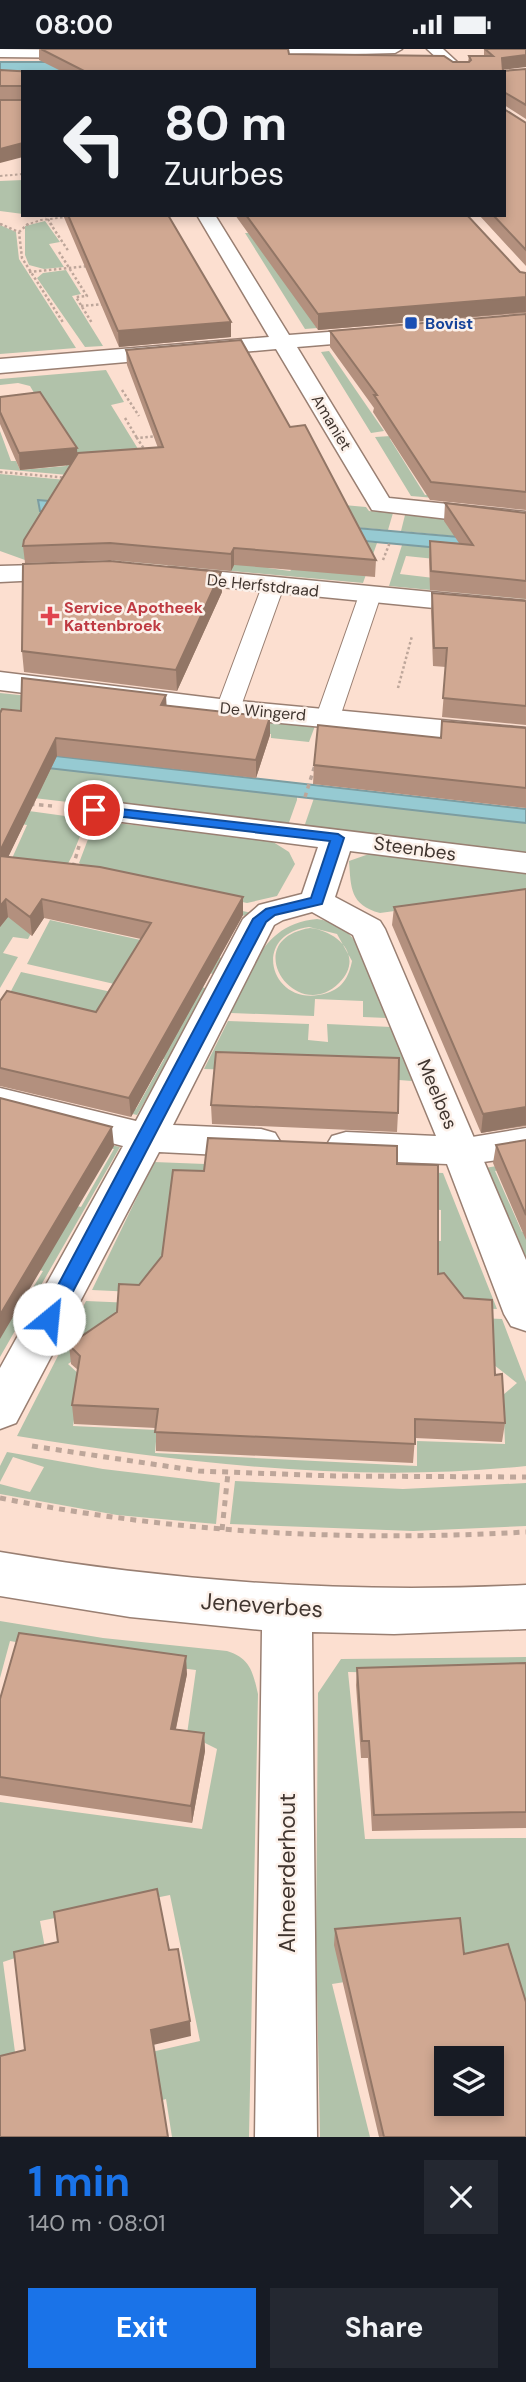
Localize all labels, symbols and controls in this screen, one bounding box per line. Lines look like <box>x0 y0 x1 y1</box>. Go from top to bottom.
text: 08:00 <box>35 8 113 42</box>
text: 80 m <box>164 91 287 155</box>
icon: left <box>49 98 140 189</box>
text: Zuurbes <box>164 153 284 195</box>
place label: Bovist <box>425 313 473 334</box>
marker: Bovist <box>403 315 419 331</box>
street label: Amaniet <box>307 390 356 454</box>
street label: De Herfstdraad <box>206 569 320 602</box>
place label: Service Apotheek Kattenbroek <box>64 597 204 636</box>
marker: Service Apotheek Kattenbroek <box>42 608 58 624</box>
street label: De Wingerd <box>219 697 307 726</box>
pin <box>64 780 124 840</box>
icon: arrive <box>75 791 113 829</box>
street label: Steenbes <box>372 830 458 867</box>
street label: Meelbes <box>412 1055 464 1133</box>
position arrow <box>12 1282 86 1356</box>
street label: Jeneverbes <box>200 1586 324 1624</box>
street label: Almeerderhout <box>272 1793 302 1953</box>
map controls <box>434 2046 504 2116</box>
button: layers <box>434 2046 504 2116</box>
text: 1 min <box>28 2154 130 2209</box>
button: close <box>424 2160 498 2234</box>
text: 140 m · 08:01 <box>28 2208 166 2238</box>
button: Exit <box>28 2288 256 2368</box>
button: Share <box>270 2288 498 2368</box>

